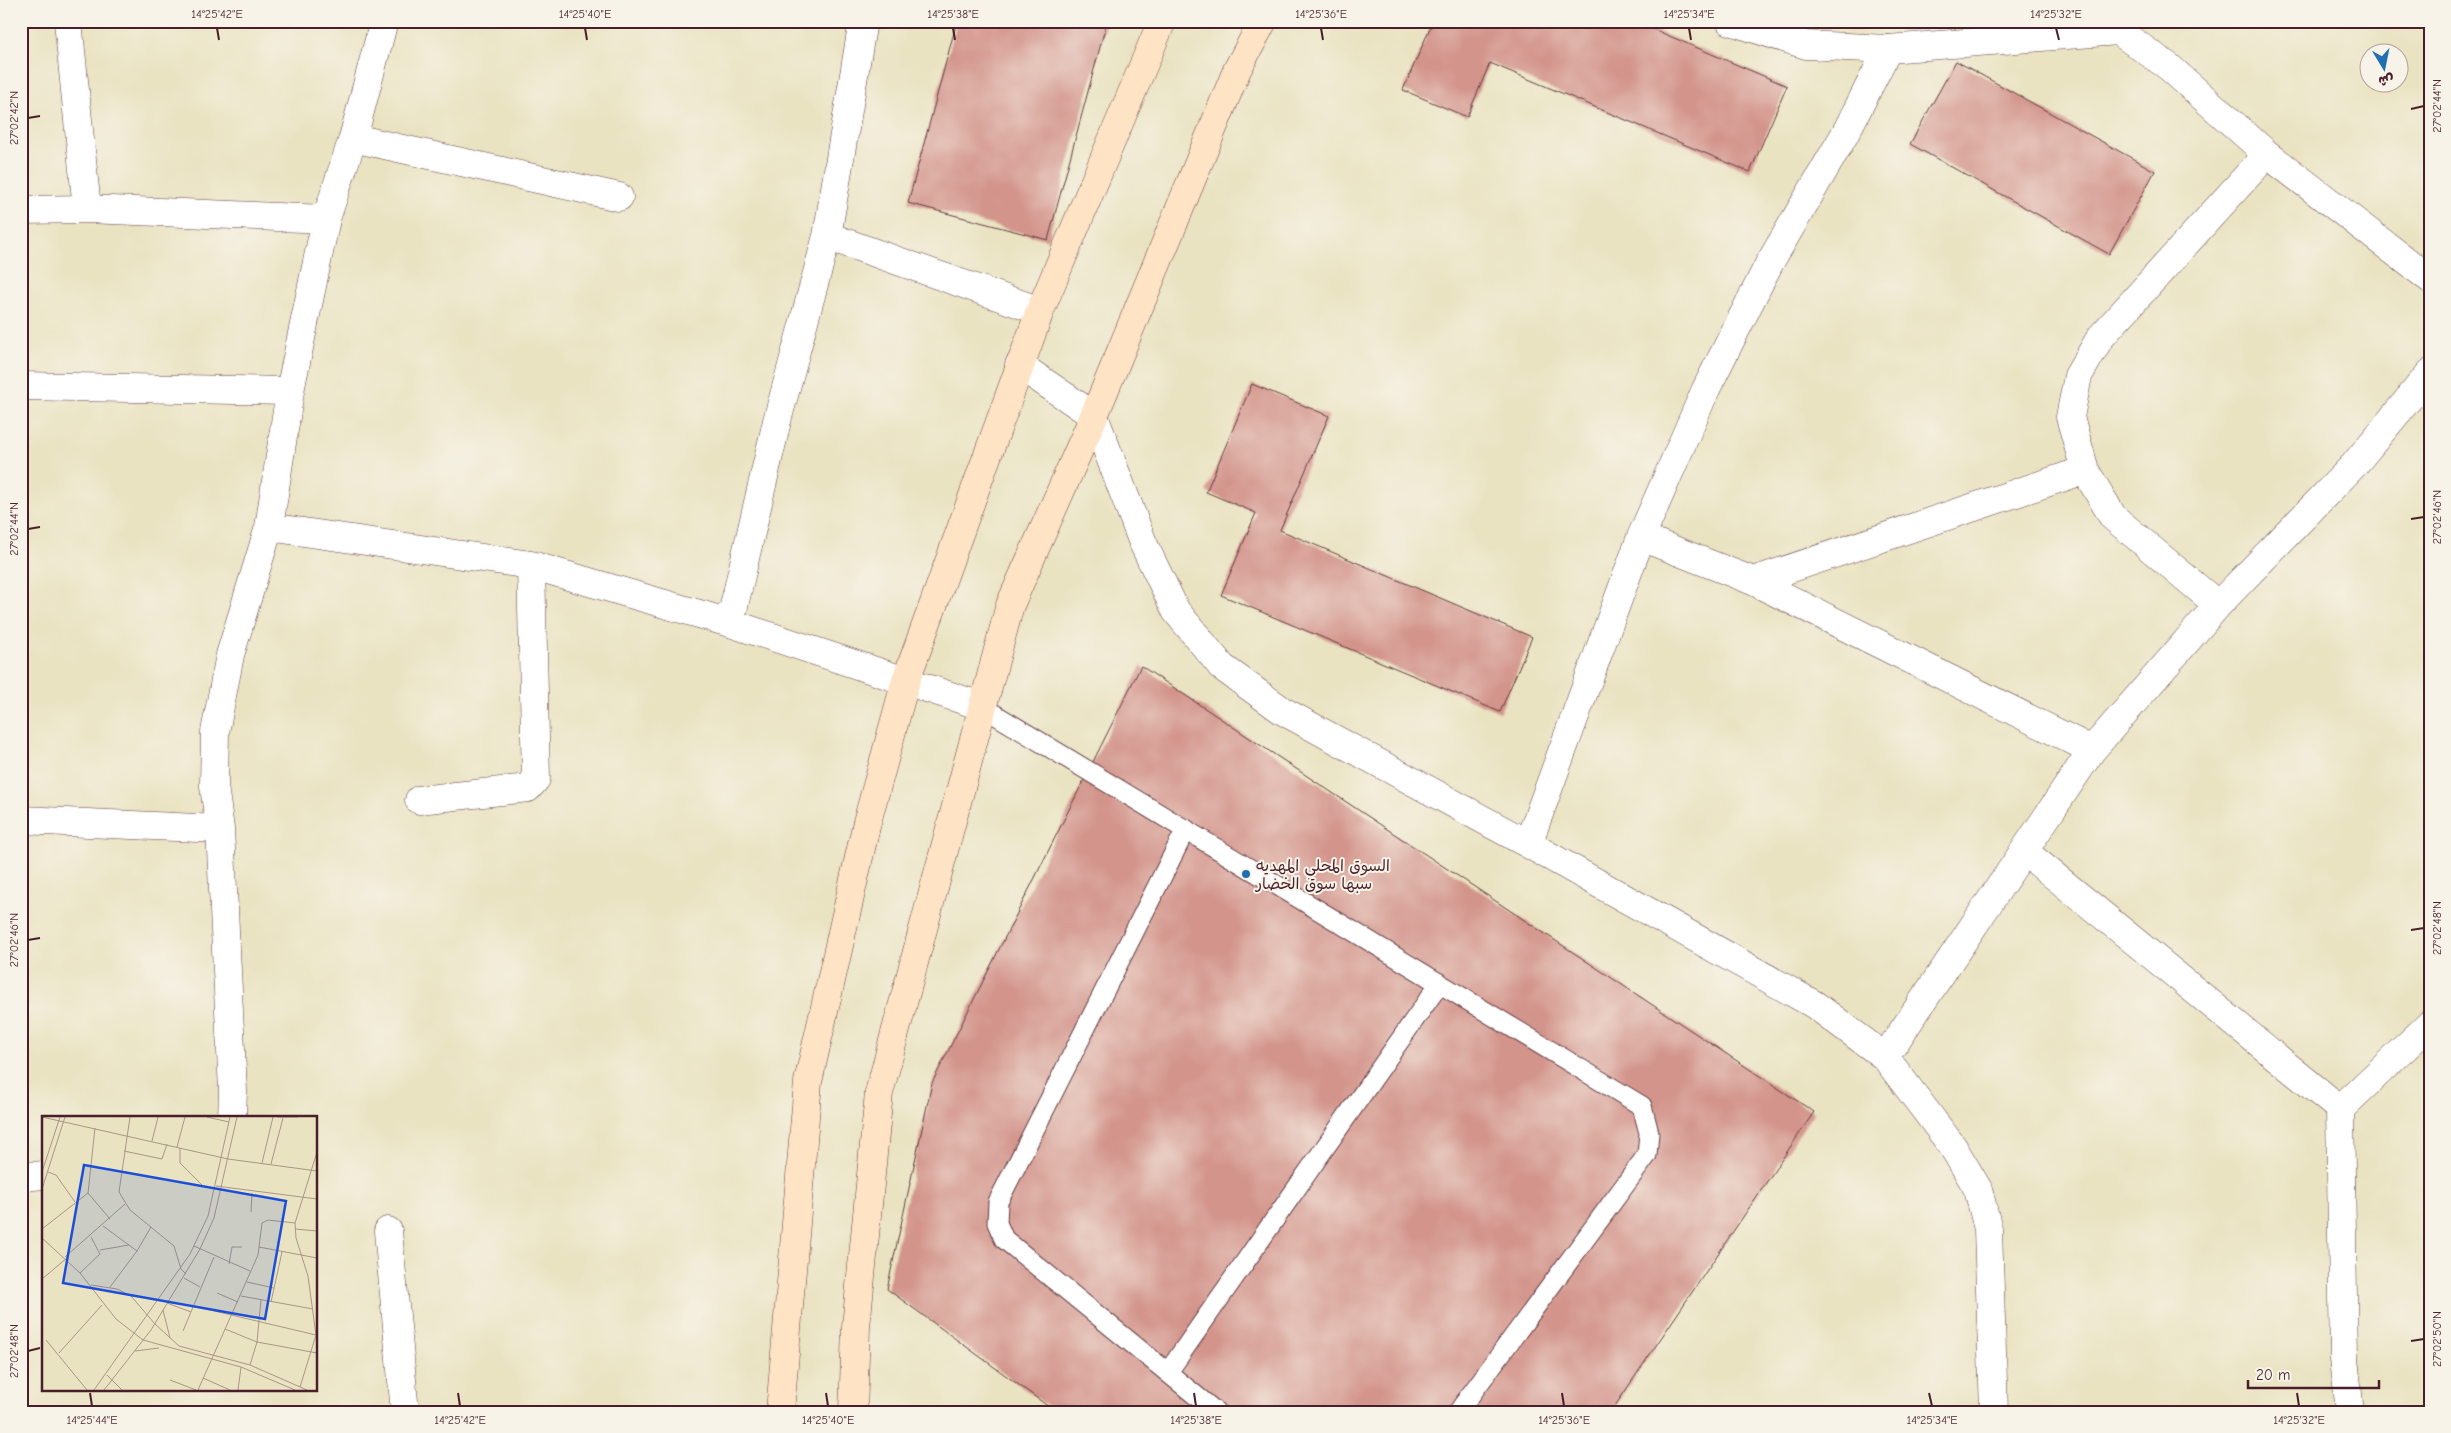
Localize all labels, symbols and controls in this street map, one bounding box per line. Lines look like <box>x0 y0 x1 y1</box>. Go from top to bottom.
text: 14°25'42"E <box>191 7 243 21</box>
text: 14°25'40"E <box>559 7 611 21</box>
text: 14°25'38"E <box>927 7 979 21</box>
text: 14°25'36"E <box>1295 7 1347 21</box>
text: 14°25'34"E <box>1663 7 1715 21</box>
text: 14°25'32"E <box>2030 7 2082 21</box>
north arrow <box>2358 42 2408 92</box>
text: ش <box>2377 71 2395 90</box>
text: 27°02'44"N <box>2430 79 2444 133</box>
text: 27°02'42"N <box>7 91 21 145</box>
text: 27°02'46"N <box>2430 490 2444 544</box>
text: 27°02'44"N <box>7 502 21 556</box>
place label: السوق المحلي المهديه سبها سوق الخضار <box>1254 857 1390 894</box>
marker: السوق المحلي المهديه سبها سوق الخضار <box>1240 868 1252 880</box>
text: 27°02'48"N <box>2430 901 2444 955</box>
text: 27°02'46"N <box>7 913 21 967</box>
inset map <box>42 1116 318 1390</box>
text: 27°02'50"N <box>2430 1311 2444 1367</box>
text: 27°02'48"N <box>7 1324 21 1378</box>
scale bar <box>2248 1358 2380 1390</box>
text: 20 m <box>2256 1366 2290 1384</box>
text: 14°25'44"E <box>67 1413 117 1427</box>
text: 14°25'42"E <box>434 1413 486 1427</box>
text: 14°25'40"E <box>802 1413 854 1427</box>
text: 14°25'38"E <box>1170 1413 1222 1427</box>
text: 14°25'36"E <box>1538 1413 1590 1427</box>
text: 14°25'34"E <box>1906 1413 1958 1427</box>
text: 14°25'32"E <box>2273 1413 2325 1427</box>

